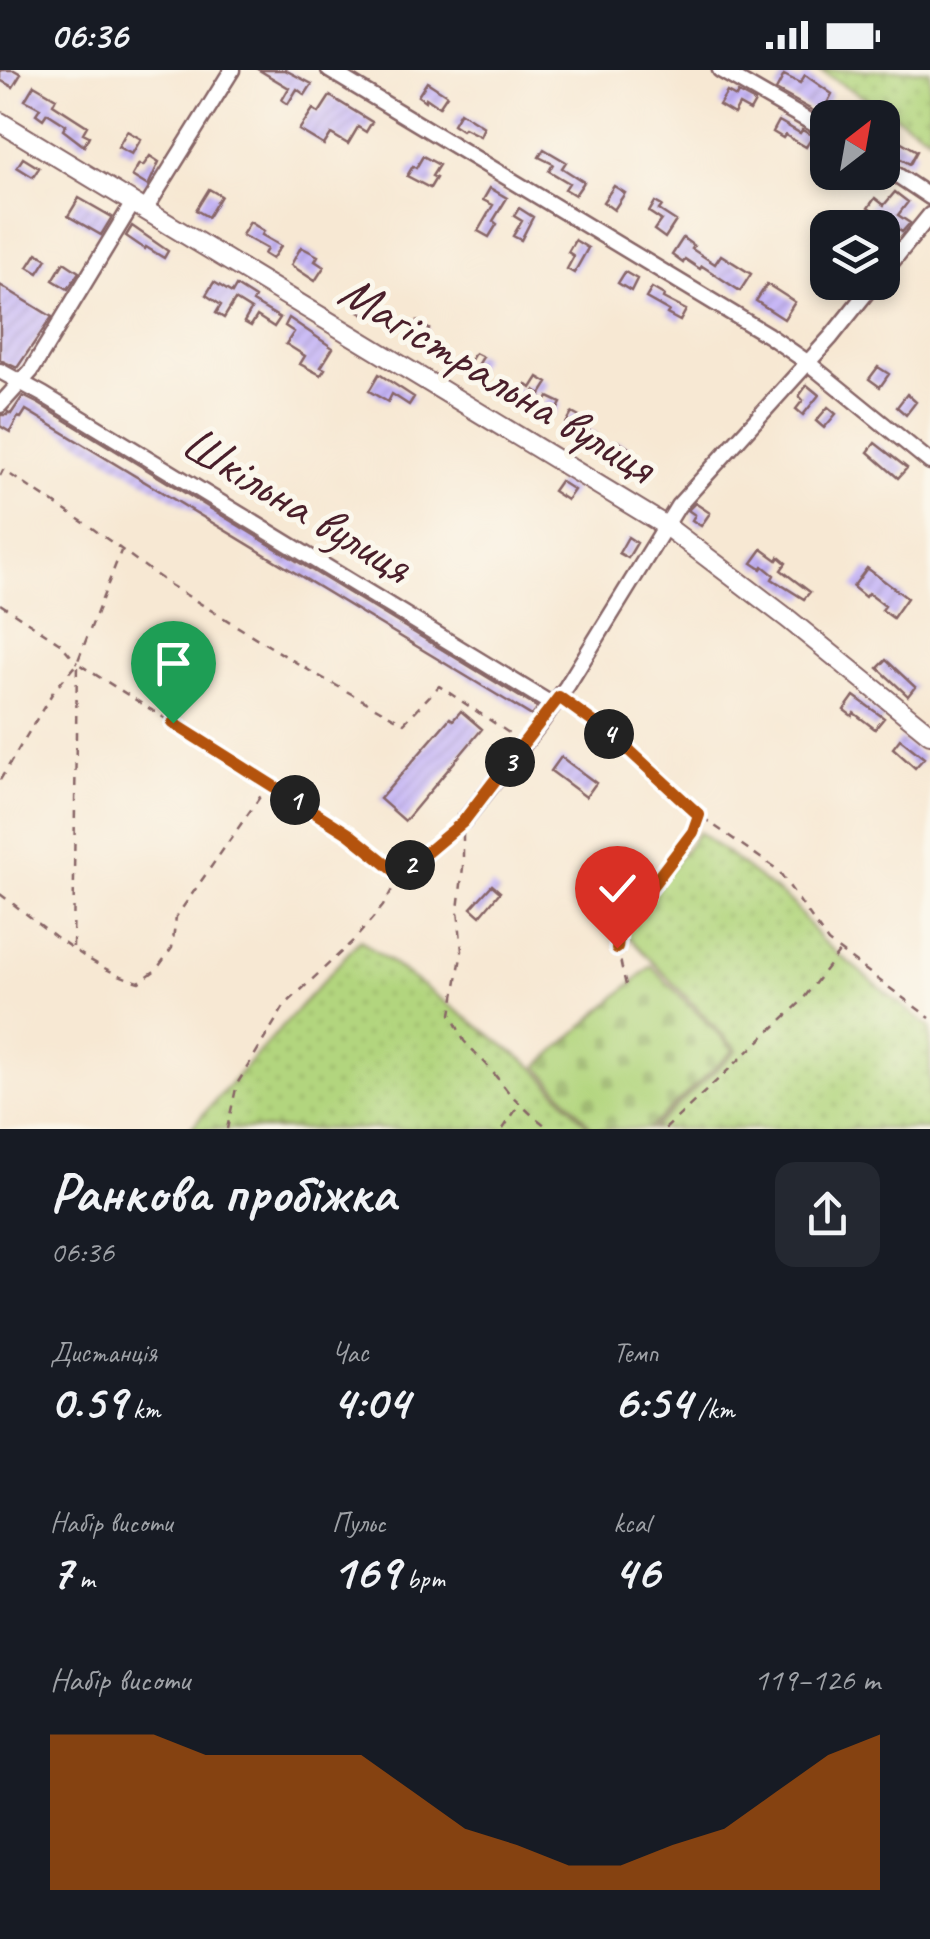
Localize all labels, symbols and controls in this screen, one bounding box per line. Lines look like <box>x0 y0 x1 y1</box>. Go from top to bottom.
text: 06:36 <box>50 12 128 59</box>
north arrow <box>810 100 900 190</box>
map controls <box>810 100 900 300</box>
button: layers <box>810 210 900 300</box>
street label: Магістральна вулиця <box>328 259 669 499</box>
street label: Шкільна вулиця <box>171 411 425 598</box>
pin <box>131 621 216 724</box>
icon: arrive <box>146 636 201 691</box>
pin: 4 <box>584 709 634 759</box>
text: 4 <box>603 716 615 751</box>
pin: 3 <box>485 737 535 787</box>
text: 3 <box>504 744 516 779</box>
pin: 1 <box>270 775 320 825</box>
text: 1 <box>289 782 301 817</box>
pin: 2 <box>385 840 435 890</box>
pin <box>575 846 660 949</box>
text: 2 <box>404 847 416 882</box>
icon: check <box>590 861 645 916</box>
text: Ранкова пробіжка <box>50 1158 395 1228</box>
button: share <box>775 1162 880 1267</box>
text: 06:36 <box>50 1231 114 1272</box>
text: Дистанція <box>50 1335 157 1370</box>
text: Час <box>332 1335 369 1370</box>
text: Темп <box>613 1335 658 1370</box>
text: 0.59 <box>50 1370 126 1433</box>
text: 4:04 <box>332 1370 409 1433</box>
text: 6:54 <box>613 1370 691 1433</box>
text: km <box>126 1391 160 1426</box>
text: /km <box>691 1391 734 1426</box>
text: Набір висоти <box>50 1505 172 1540</box>
text: Пульс <box>332 1505 386 1540</box>
text: kcal <box>613 1505 650 1540</box>
text: 7 <box>50 1540 72 1603</box>
text: 169 <box>332 1540 400 1603</box>
text: 46 <box>613 1540 659 1603</box>
text: m <box>72 1561 95 1596</box>
text: bpm <box>400 1561 445 1596</box>
text: Набір висоти <box>50 1659 190 1700</box>
text: 119–126 m <box>754 1659 880 1700</box>

